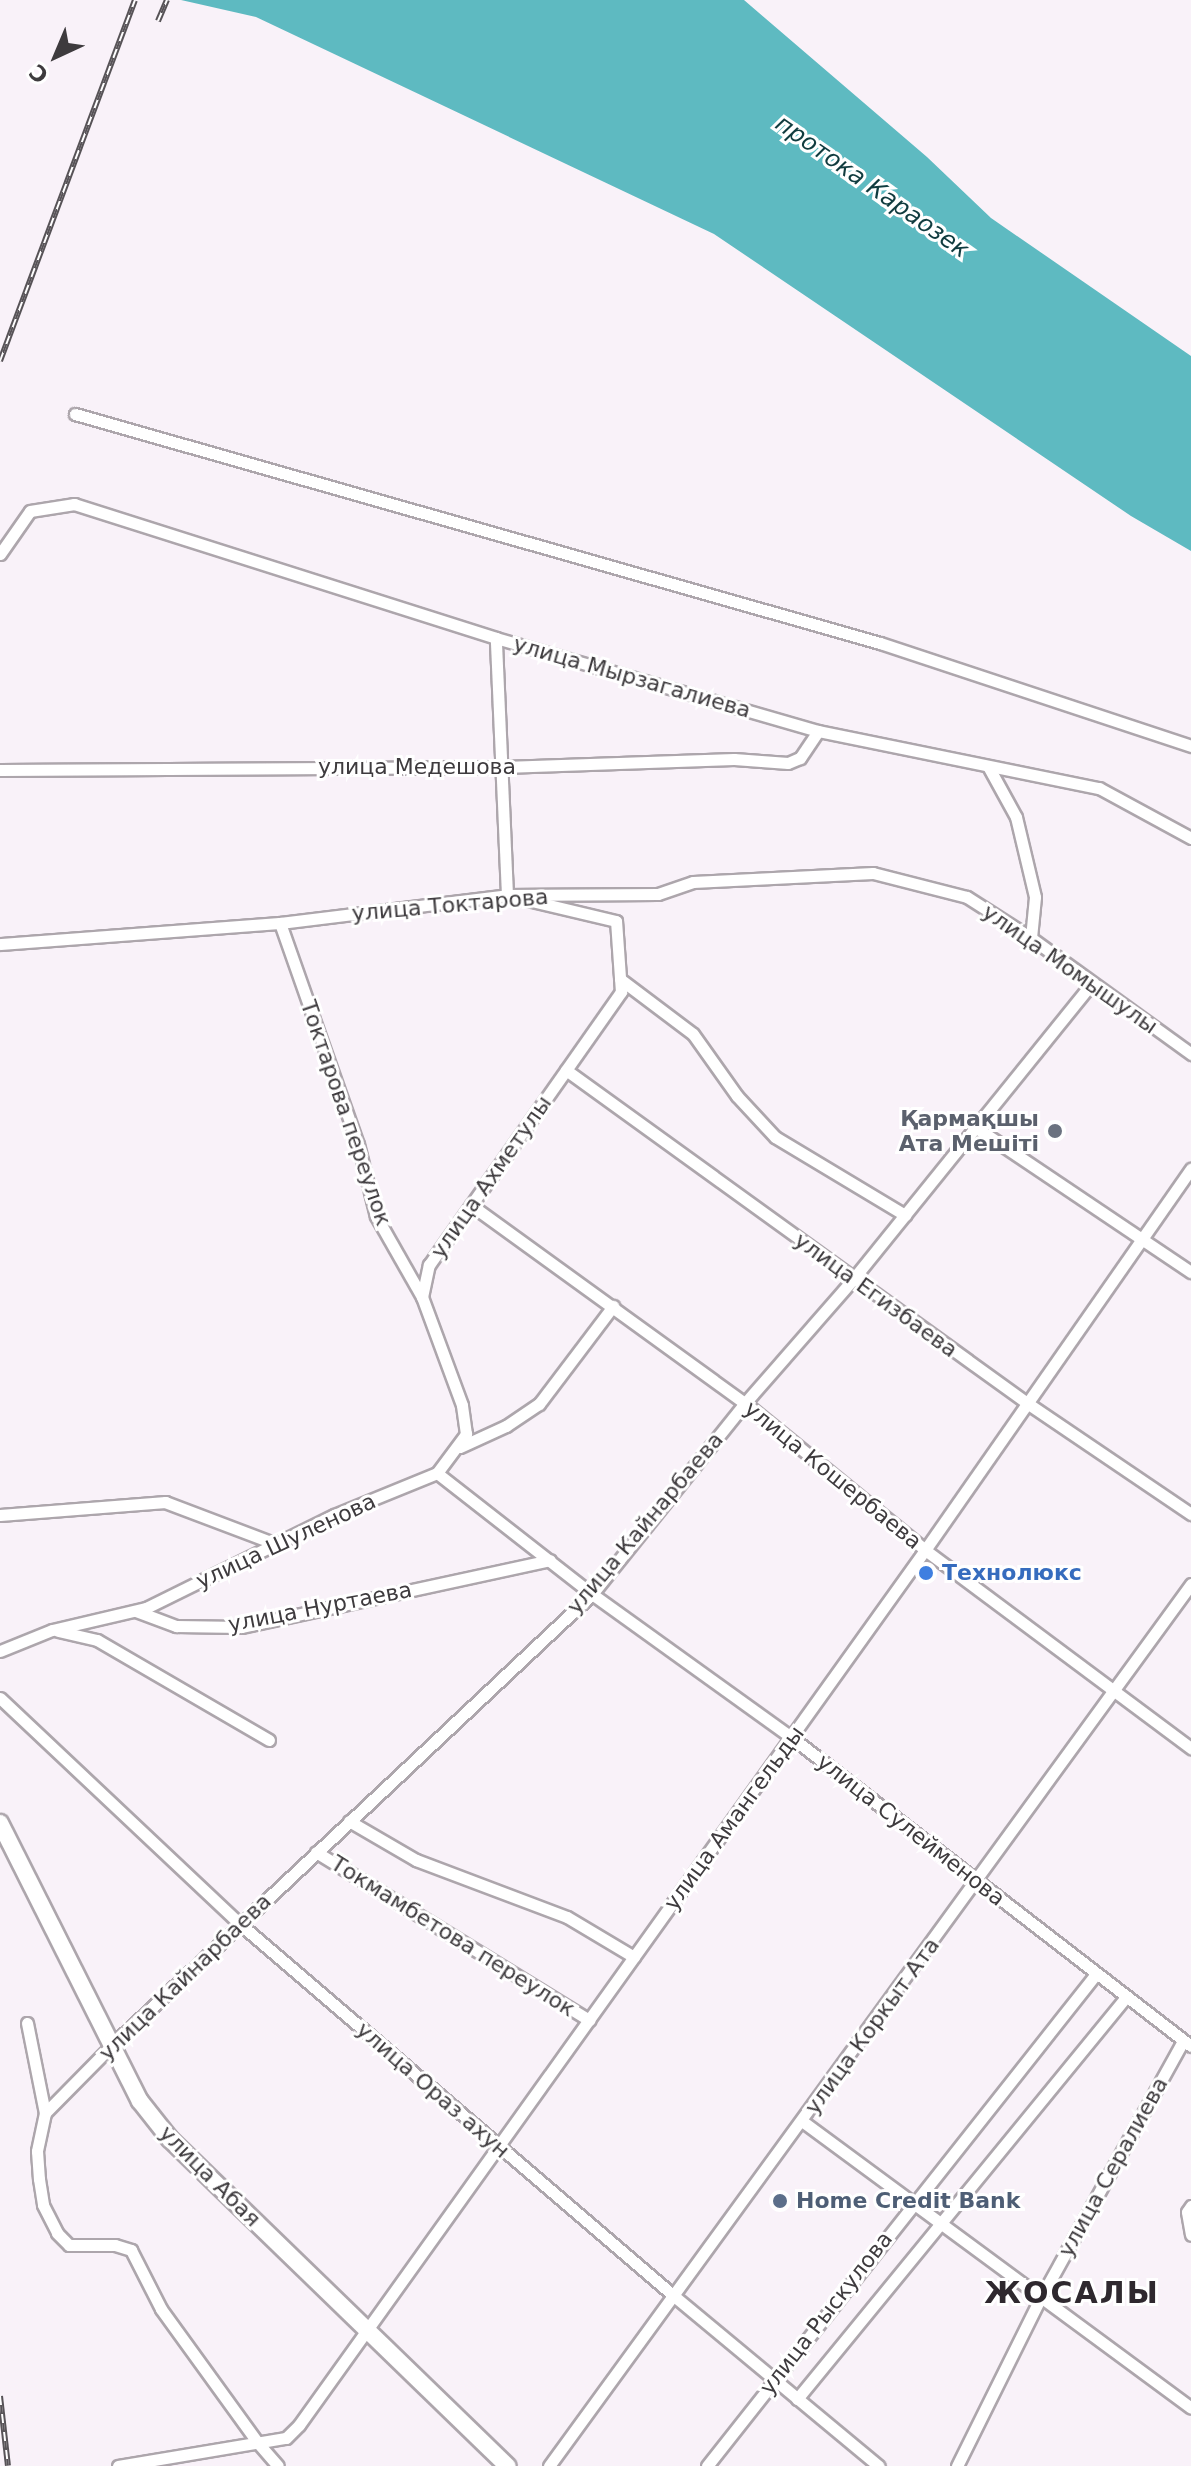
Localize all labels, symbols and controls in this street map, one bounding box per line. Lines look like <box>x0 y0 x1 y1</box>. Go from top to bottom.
north arrow <box>16 16 96 96</box>
text: С <box>24 59 53 88</box>
water label: протока Караозек <box>770 109 974 265</box>
street label: улица Мырзагалиева <box>510 630 754 724</box>
street label: улица Медешова <box>318 754 516 780</box>
street label: улица Токтарова <box>351 883 549 927</box>
street label: улица Момышулы <box>977 899 1163 1039</box>
street label: Токтарова переулок <box>295 997 397 1229</box>
street label: улица Ахметулы <box>425 1091 557 1263</box>
place label: Қармақшы Ата Мешіті <box>899 1105 1039 1156</box>
marker: Қармақшы Ата Мешіті <box>1046 1122 1064 1140</box>
street label: улица Егизбаева <box>789 1227 963 1363</box>
street label: улица Кошербаева <box>739 1395 927 1555</box>
street label: улица Кайнарбаева <box>561 1427 729 1619</box>
street label: улица Шуленова <box>192 1488 380 1594</box>
place label: Технолюкс <box>942 1560 1082 1586</box>
marker: Технолюкс <box>917 1564 935 1582</box>
street label: улица Нуртаева <box>226 1576 414 1638</box>
street label: улица Амангельды <box>658 1721 810 1915</box>
street label: улица Сулейменова <box>812 1748 1010 1912</box>
street label: Токмамбетова переулок <box>326 1850 580 2022</box>
street label: улица Кайнарбаева <box>93 1888 277 2066</box>
street label: улица Коркыт Ата <box>799 1933 945 2119</box>
street label: улица Ораз ахун <box>351 2016 515 2164</box>
street label: улица Сералиева <box>1053 2072 1173 2262</box>
street label: улица Абая <box>154 2120 266 2232</box>
place label: Home Credit Bank <box>796 2188 1020 2214</box>
marker: Home Credit Bank <box>771 2192 789 2210</box>
street label: улица Рыскулова <box>754 2226 898 2400</box>
district label: ЖОСАЛЫ <box>984 2275 1160 2311</box>

